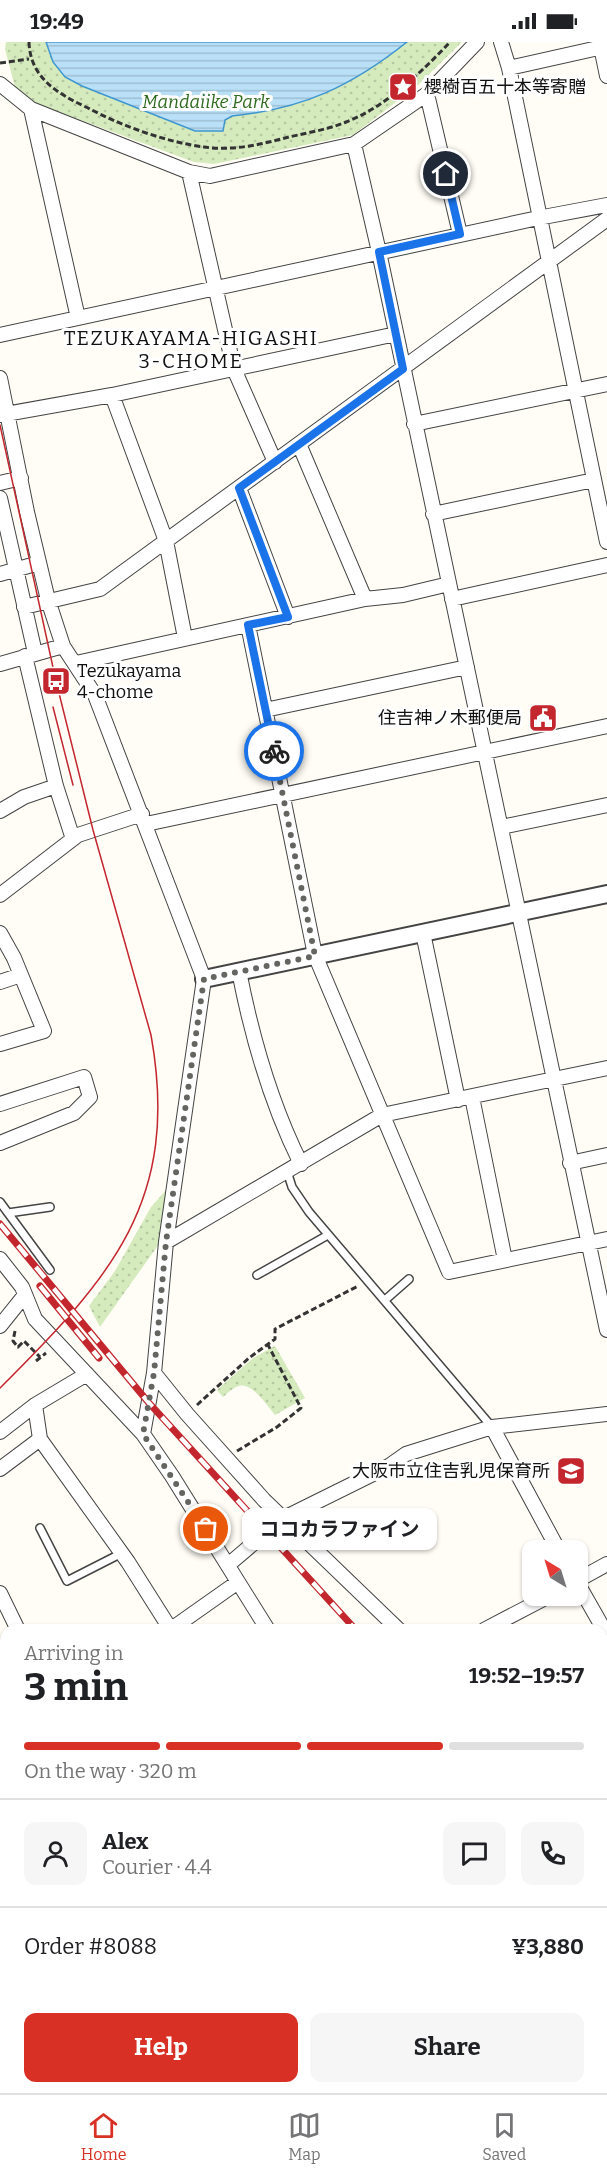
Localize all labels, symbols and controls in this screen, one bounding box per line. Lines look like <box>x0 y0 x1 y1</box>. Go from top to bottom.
text: 19:49 <box>30 8 84 35</box>
place icon: 櫻樹百五十本等寄贈 <box>387 71 419 103</box>
place label: 櫻樹百五十本等寄贈 <box>424 76 586 98</box>
park label: Mandaiike Park <box>142 91 270 113</box>
pin <box>420 148 471 199</box>
icon: home <box>429 157 462 190</box>
district label: TEZUKAYAMA-HIGASHI 3-CHOME <box>64 326 318 373</box>
place label: Tezukayama 4-chome <box>77 660 181 703</box>
bus stop icon: Tezukayama 4-chome <box>40 665 72 697</box>
public building icon: 住吉神ノ木郵便局 <box>527 702 559 734</box>
place label: 住吉神ノ木郵便局 <box>378 707 522 729</box>
courier <box>244 721 304 781</box>
icon: bike <box>258 735 291 768</box>
school or university icon: 大阪市立住吉乳児保育所 <box>555 1455 587 1487</box>
place label: 大阪市立住吉乳児保育所 <box>352 1460 550 1482</box>
pin <box>180 1503 231 1554</box>
callout: ココカラファイン <box>242 1508 437 1550</box>
icon: bag <box>189 1512 222 1545</box>
text: ココカラファイン <box>260 1517 420 1541</box>
north arrow <box>522 1540 588 1606</box>
map controls <box>522 1540 588 1606</box>
text: Arriving in <box>24 1641 123 1665</box>
text: 19:52–19:57 <box>469 1662 584 1689</box>
text: 3 min <box>24 1664 128 1710</box>
text: On the way · 320 m <box>24 1759 197 1783</box>
button: person <box>24 1822 87 1885</box>
button: chat <box>443 1822 506 1885</box>
button: phone <box>521 1822 584 1885</box>
text: Alex <box>102 1828 148 1855</box>
text: Courier · 4.4 <box>102 1855 212 1879</box>
text: Order #8088 <box>24 1933 157 1960</box>
text: ¥3,880 <box>512 1933 584 1960</box>
button: Help <box>24 2013 298 2082</box>
button: Share <box>310 2013 584 2082</box>
tab: Home <box>81 2109 126 2164</box>
tab: Map <box>288 2109 321 2164</box>
tab: Saved <box>482 2109 526 2164</box>

